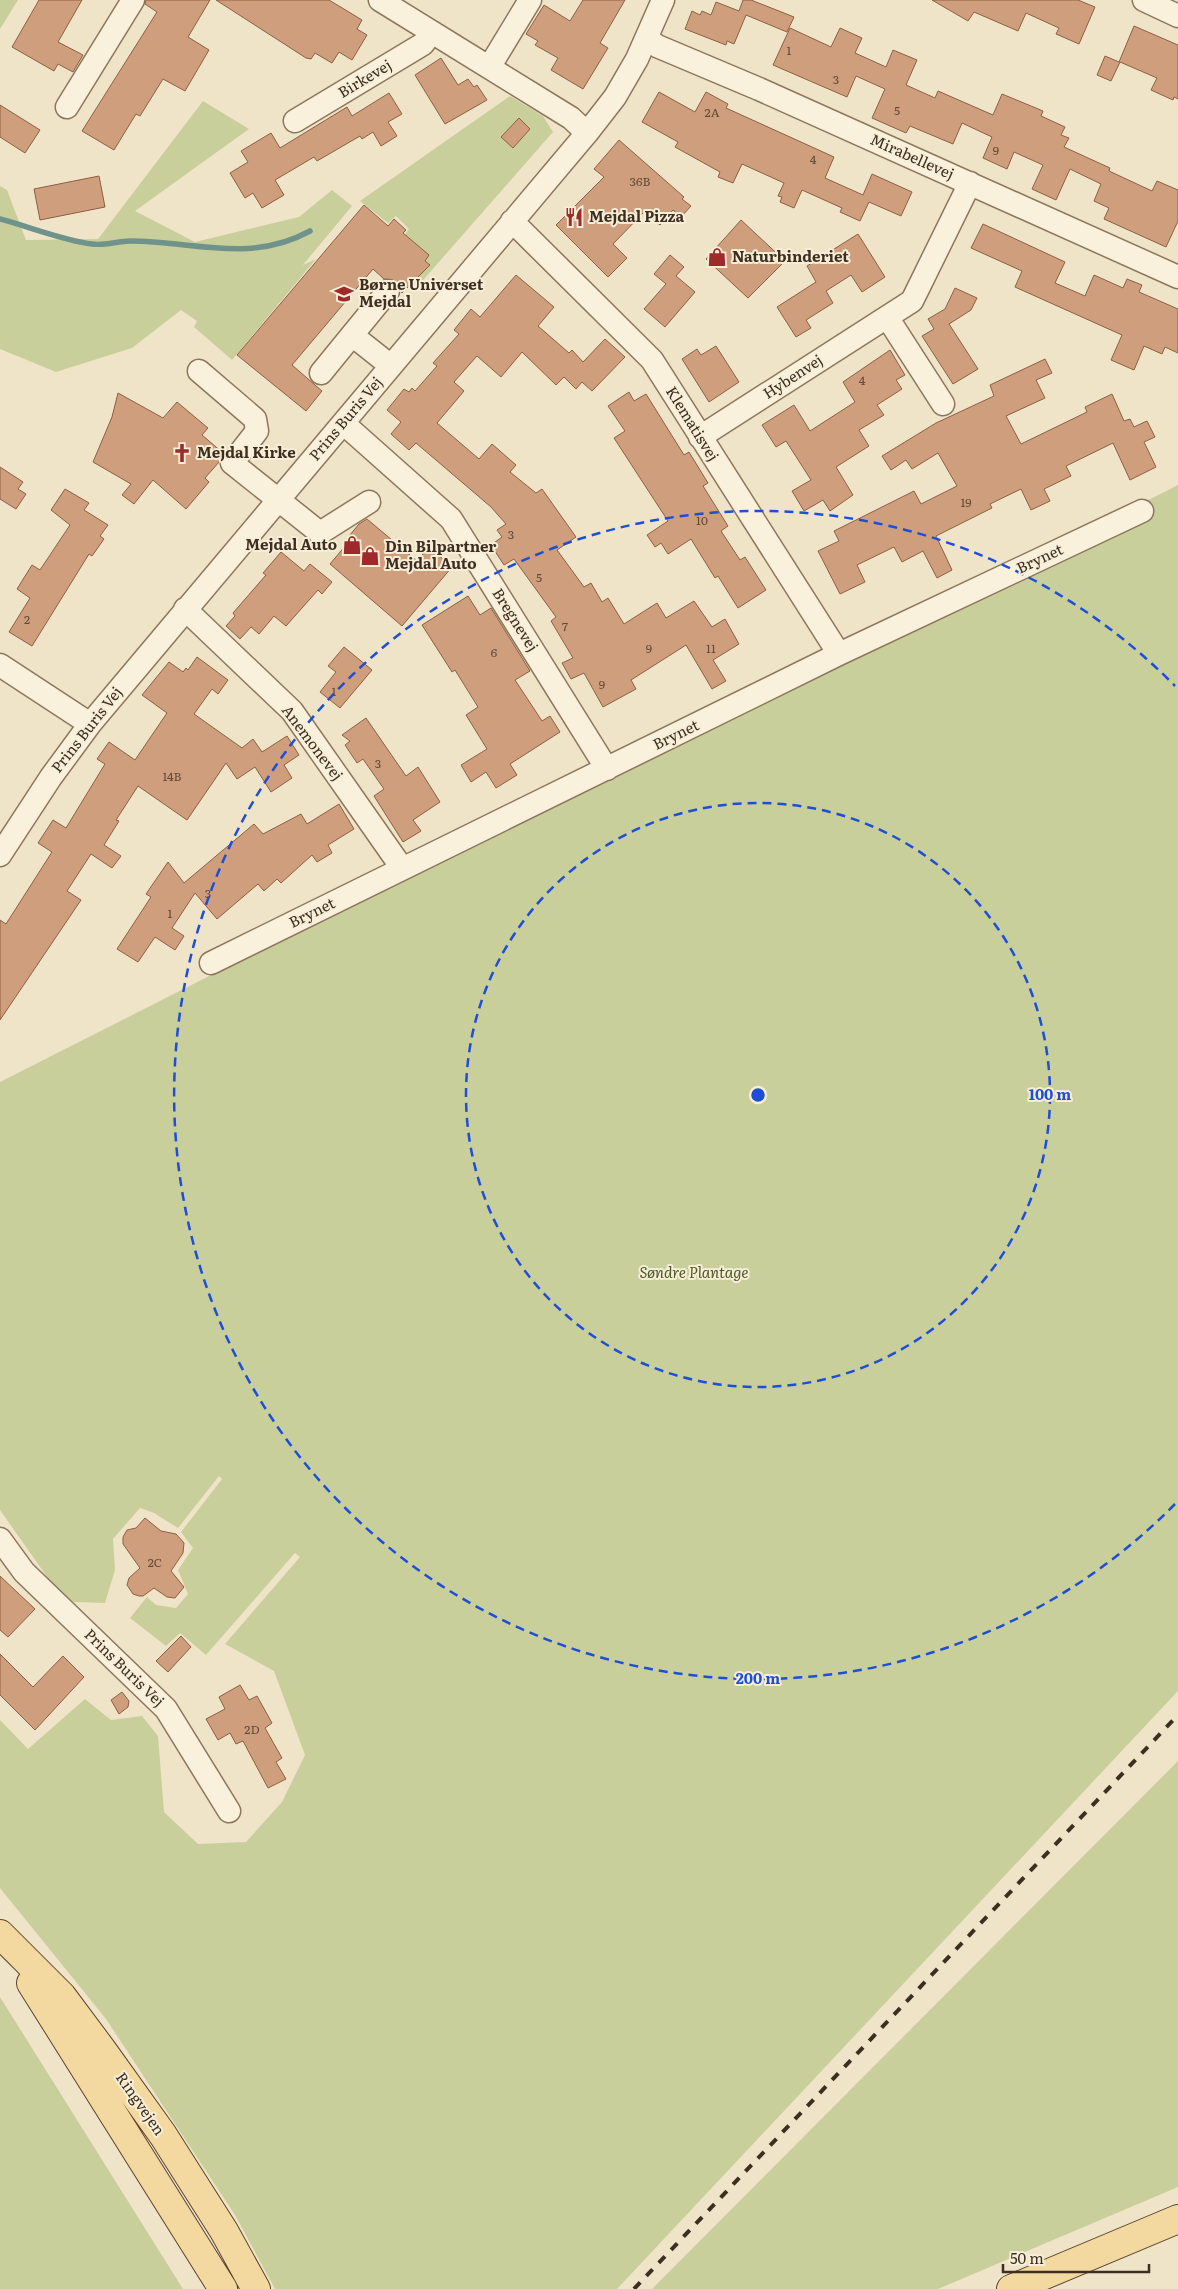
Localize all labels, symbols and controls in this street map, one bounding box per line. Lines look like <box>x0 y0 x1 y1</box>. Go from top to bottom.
house number: 1 <box>787 41 792 59</box>
street label: Birkevej <box>333 53 396 103</box>
house number: 3 <box>833 70 839 88</box>
house number: 5 <box>894 101 900 119</box>
house number: 2A <box>705 103 720 121</box>
street label: Mirabellevej <box>867 127 958 184</box>
house number: 9 <box>993 141 999 159</box>
house number: 4 <box>810 150 817 168</box>
house number: 36B <box>630 172 651 190</box>
place label: Mejdal Pizza <box>589 204 684 227</box>
restaurant icon: Mejdal Pizza <box>563 206 585 228</box>
place label: Naturbinderiet <box>732 244 849 267</box>
shop icon: Naturbinderiet <box>706 246 728 268</box>
place label: Børne Universet Mejdal <box>359 272 484 312</box>
school or university icon: Børne Universet Mejdal <box>333 283 355 305</box>
street label: Hybenvej <box>758 348 827 404</box>
street label: Prins Buris Vej <box>303 371 387 465</box>
house number: 4 <box>859 371 866 389</box>
street label: Klematisvej <box>661 381 725 465</box>
place label: Mejdal Kirke <box>197 440 296 463</box>
church icon: Mejdal Kirke <box>171 442 193 464</box>
house number: 19 <box>960 493 972 511</box>
house number: 10 <box>696 511 708 529</box>
house number: 3 <box>508 525 514 543</box>
place label: Mejdal Auto <box>245 532 337 555</box>
shop icon: Mejdal Auto <box>341 534 363 556</box>
place label: Din Bilpartner Mejdal Auto <box>385 534 496 574</box>
street label: Brynet <box>1012 537 1066 578</box>
shop icon: Din Bilpartner Mejdal Auto <box>359 545 381 567</box>
house number: 5 <box>536 568 542 586</box>
street label: Bregnevej <box>488 583 545 656</box>
house number: 2 <box>24 610 30 628</box>
house number: 7 <box>562 617 568 635</box>
house number: 9 <box>646 639 652 657</box>
house number: 11 <box>706 639 716 657</box>
house number: 6 <box>491 643 498 661</box>
house number: 9 <box>599 675 605 693</box>
street label: Prins Buris Vej <box>45 681 127 777</box>
house number: 1 <box>332 682 337 700</box>
street label: Anemonevej <box>277 699 349 785</box>
street label: Brynet <box>648 713 702 755</box>
house number: 3 <box>375 754 381 772</box>
house number: 14B <box>163 767 182 785</box>
house number: 3 <box>205 884 211 902</box>
street label: Brynet <box>284 891 338 933</box>
house number: 1 <box>168 904 173 922</box>
text: 100 m <box>1029 1082 1071 1105</box>
centre of rings <box>749 1086 767 1104</box>
park label: Søndre Plantage <box>640 1260 748 1283</box>
house number: 2C <box>148 1553 162 1571</box>
street label: Prins Buris Vej <box>80 1623 170 1711</box>
text: 200 m <box>736 1666 780 1689</box>
house number: 2D <box>244 1720 260 1738</box>
street label: Ringvejen <box>111 2067 172 2140</box>
scale bar <box>1003 2242 1149 2274</box>
text: 50 m <box>1010 2246 1044 2269</box>

